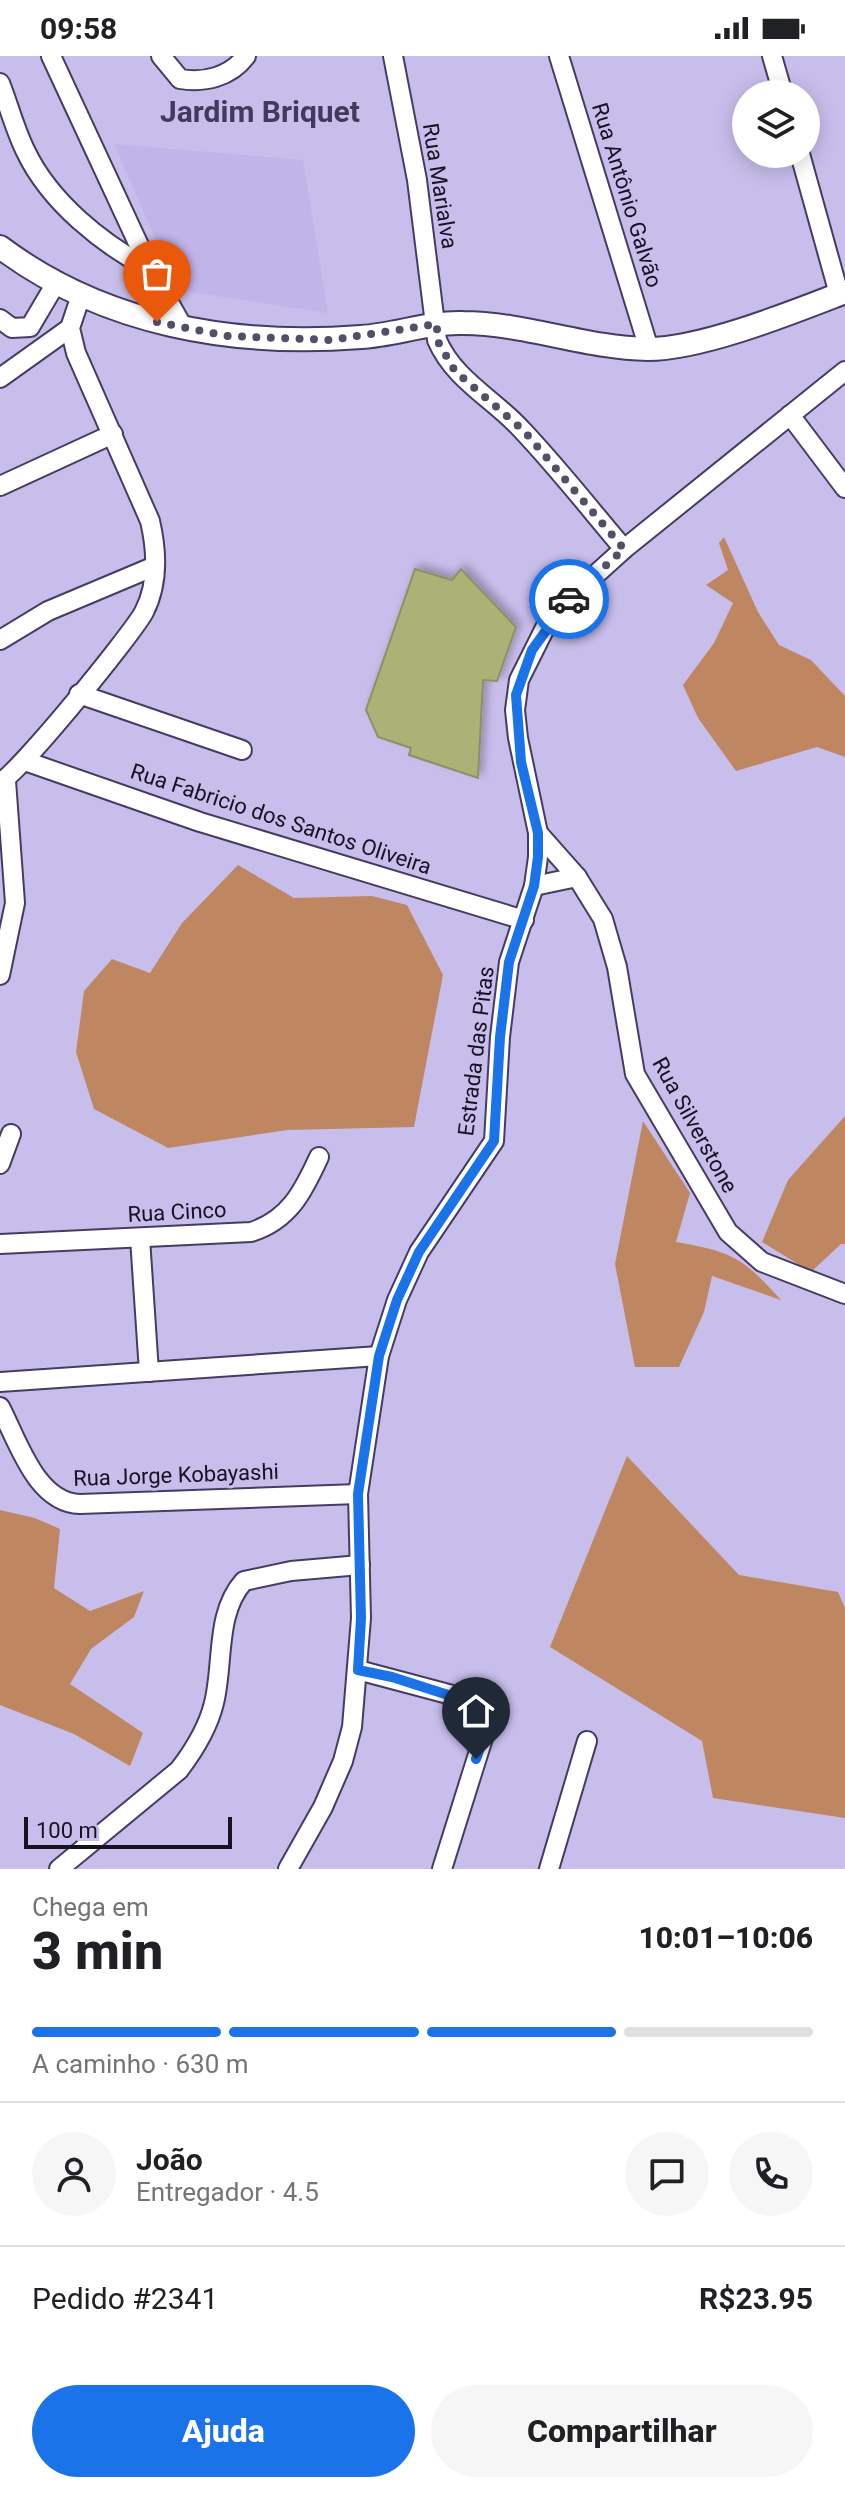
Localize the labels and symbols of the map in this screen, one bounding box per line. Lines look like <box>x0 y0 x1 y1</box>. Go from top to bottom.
district label: Jardim Briquet <box>160 94 360 129</box>
street label: Rua Antônio Galvão <box>587 100 667 290</box>
street label: Rua Marialva <box>418 121 462 251</box>
pin <box>123 240 191 322</box>
courier <box>529 559 609 639</box>
street label: Rua Fabricio dos Santos Oliveira <box>128 759 434 879</box>
street label: Estrada das Pitas <box>453 965 499 1137</box>
street label: Rua Silverstone <box>647 1053 743 1197</box>
street label: Rua Cinco <box>127 1197 227 1227</box>
street label: Rua Jorge Kobayashi <box>73 1459 279 1491</box>
pin <box>442 1677 510 1759</box>
scale bar <box>24 1813 232 1849</box>

